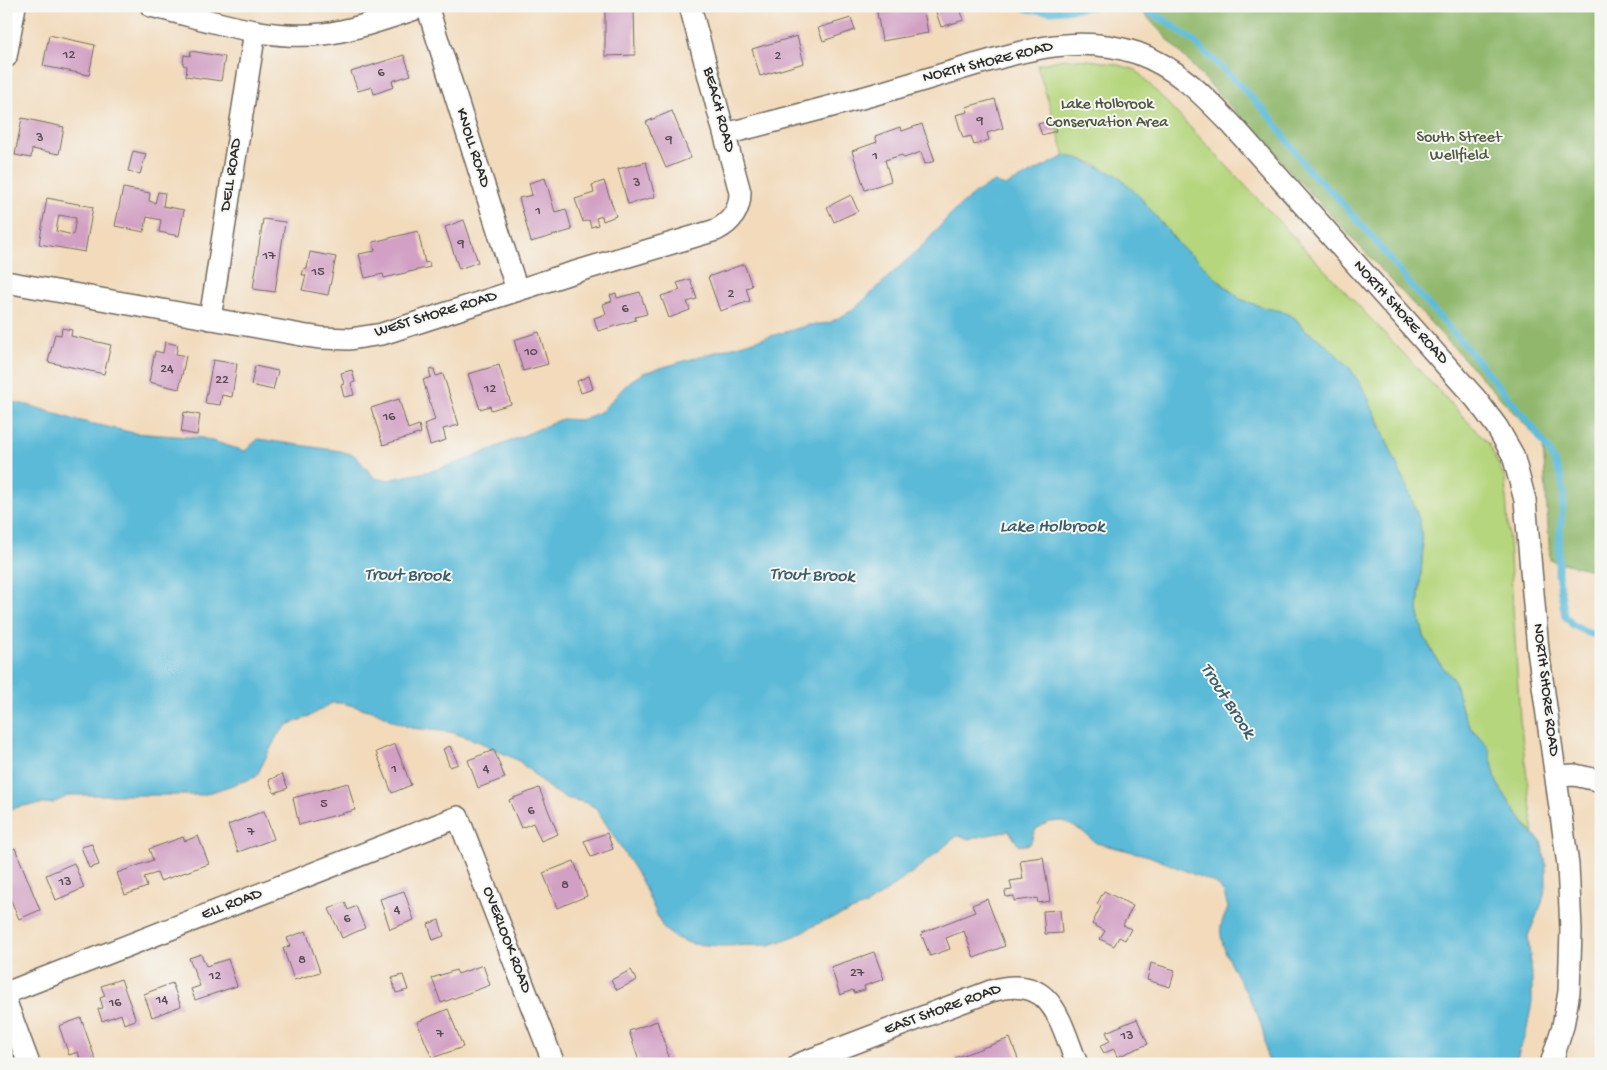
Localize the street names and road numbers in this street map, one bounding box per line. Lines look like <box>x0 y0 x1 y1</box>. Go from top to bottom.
street label: NORTH SHORE ROAD <box>921 37 1056 88</box>
street label: BEACH ROAD <box>697 65 739 155</box>
street label: KNOLL ROAD <box>450 106 494 191</box>
street label: DELL ROAD <box>217 137 247 214</box>
street label: NORTH SHORE ROAD <box>1348 257 1452 369</box>
street label: WEST SHORE ROAD <box>372 287 500 343</box>
street label: NORTH SHORE ROAD <box>1527 622 1563 758</box>
street label: OVERLOOK ROAD <box>477 884 535 996</box>
street label: ELL ROAD <box>199 885 266 925</box>
street label: EAST SHORE ROAD <box>882 980 1005 1040</box>

